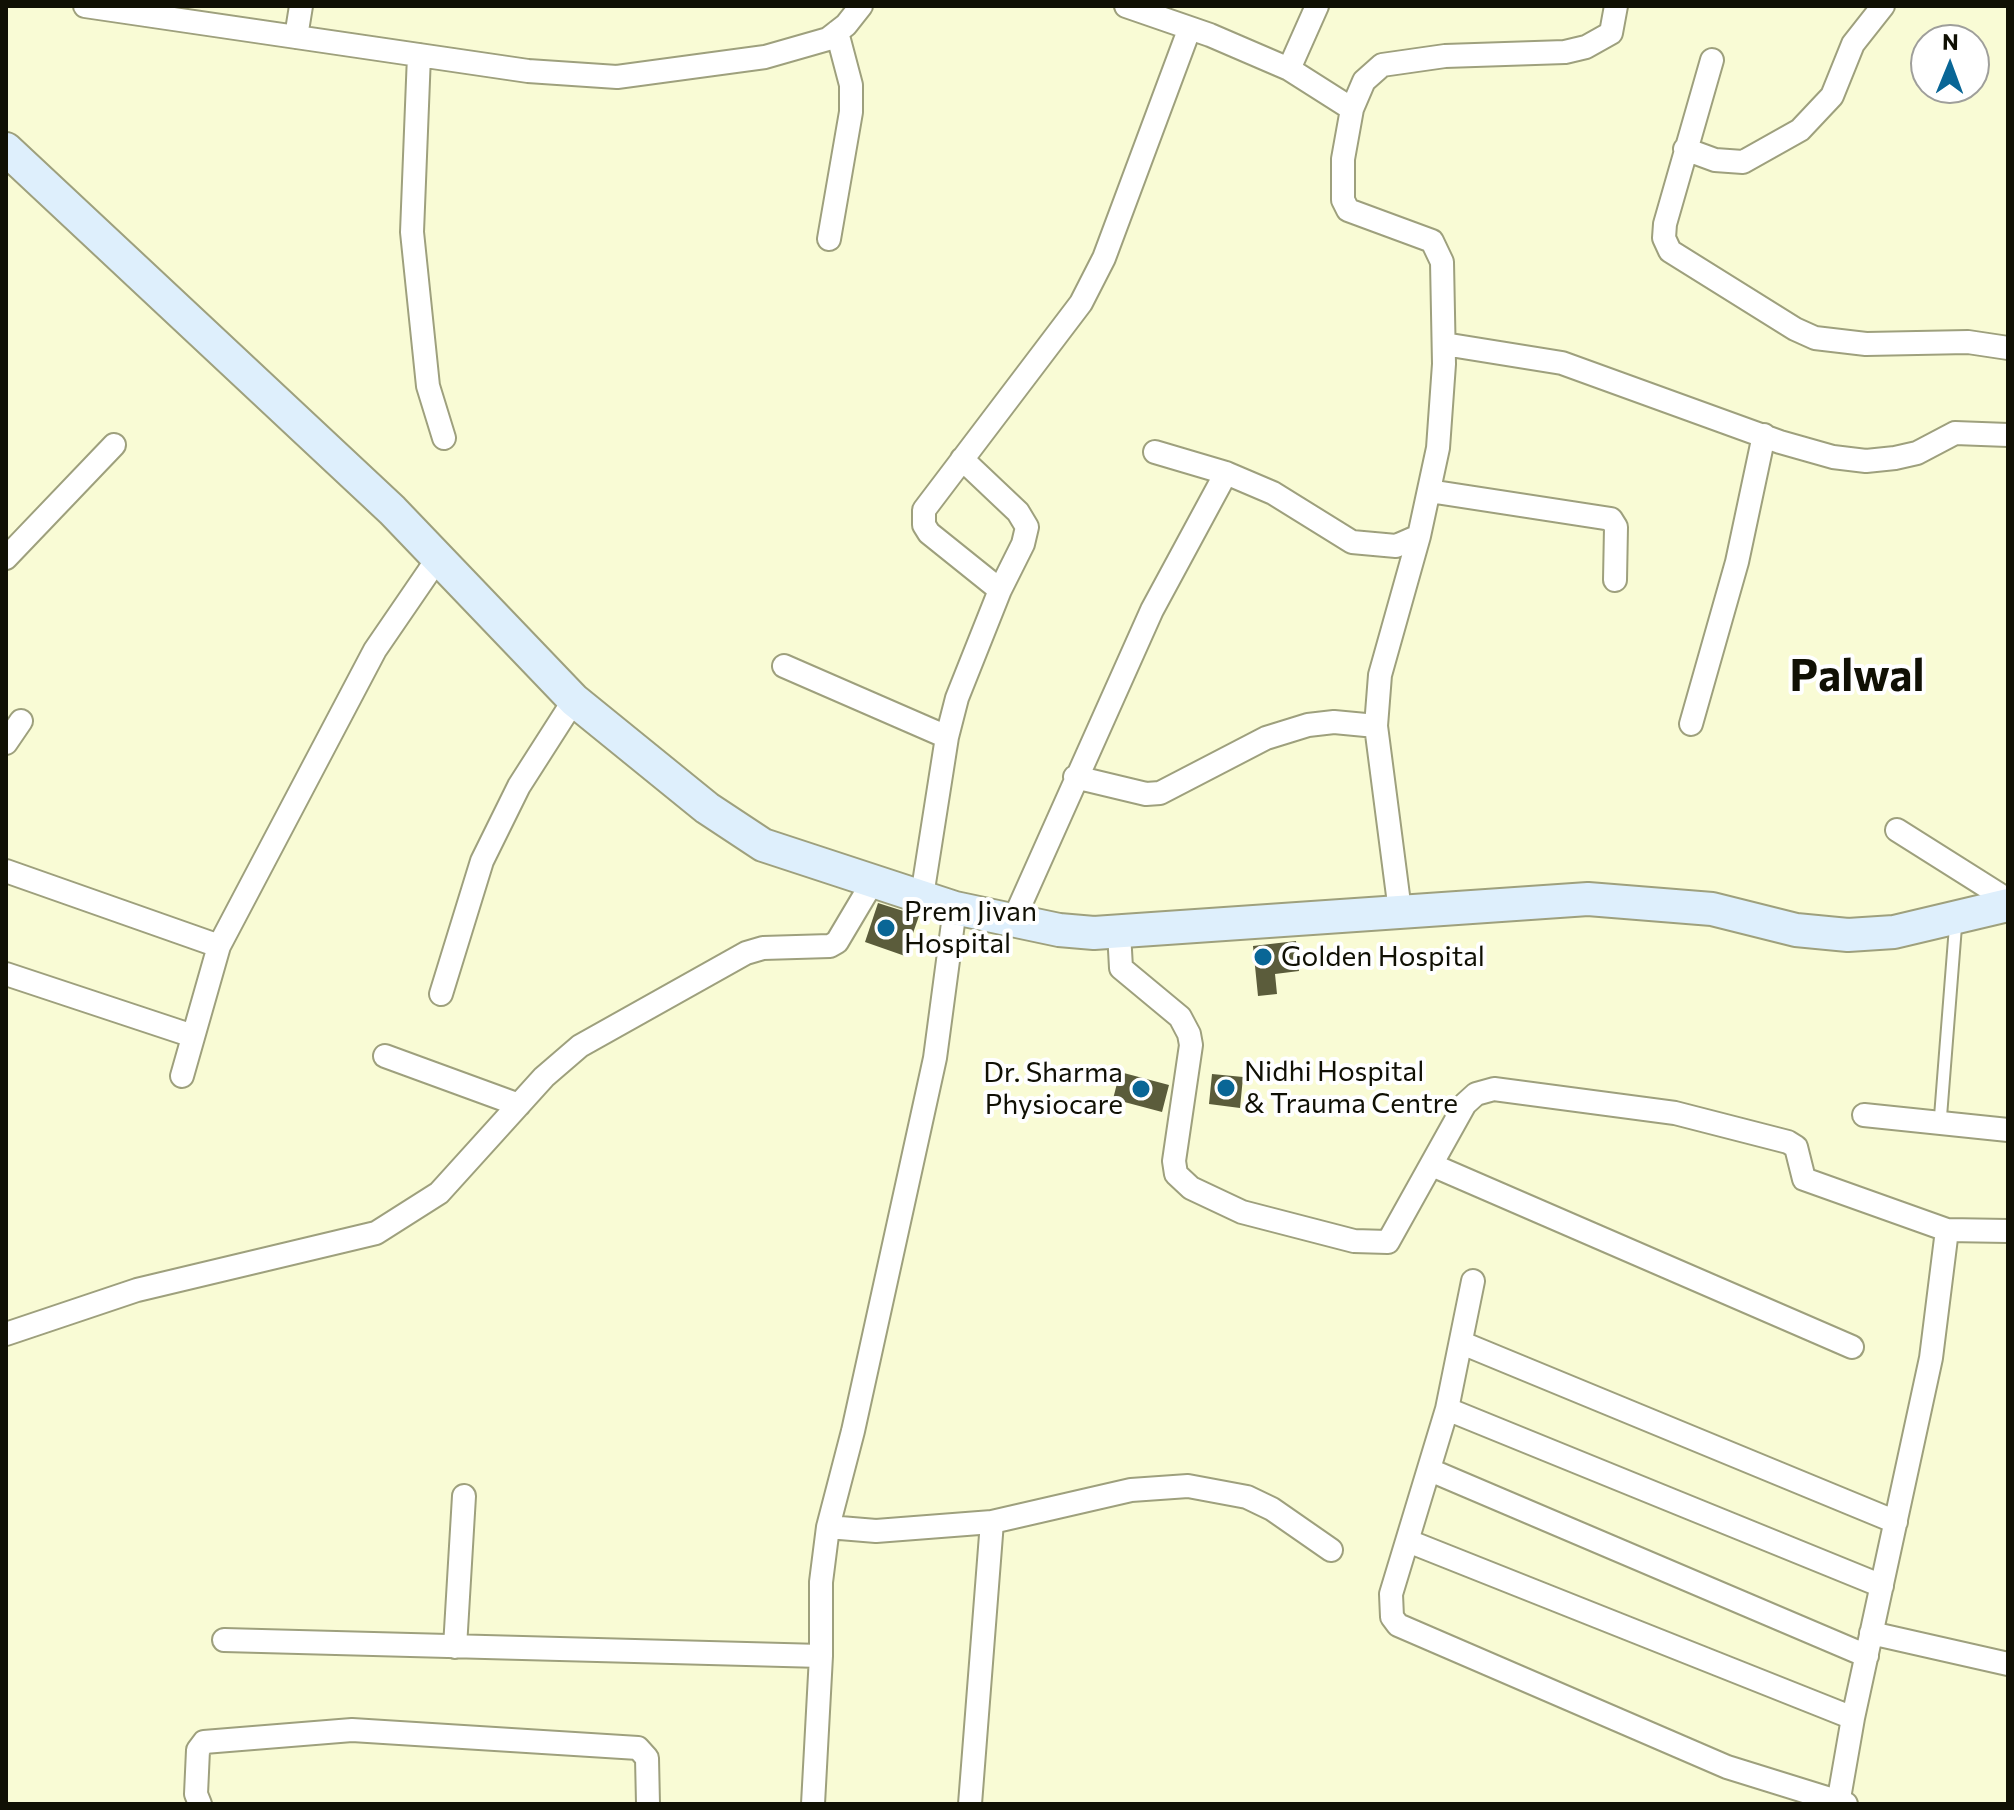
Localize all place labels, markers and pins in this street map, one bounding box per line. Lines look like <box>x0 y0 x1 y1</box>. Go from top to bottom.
place label: Prem Jivan Hospital <box>904 895 1037 961</box>
marker: Prem Jivan Hospital <box>875 917 897 939</box>
place label: Golden Hospital <box>1281 940 1485 974</box>
marker: Golden Hospital <box>1252 946 1274 968</box>
place label: Nidhi Hospital & Trauma Centre <box>1244 1055 1458 1121</box>
place label: Dr. Sharma Physiocare <box>983 1056 1123 1122</box>
marker: Nidhi Hospital & Trauma Centre <box>1215 1077 1237 1099</box>
marker: Dr. Sharma Physiocare <box>1130 1078 1152 1100</box>

